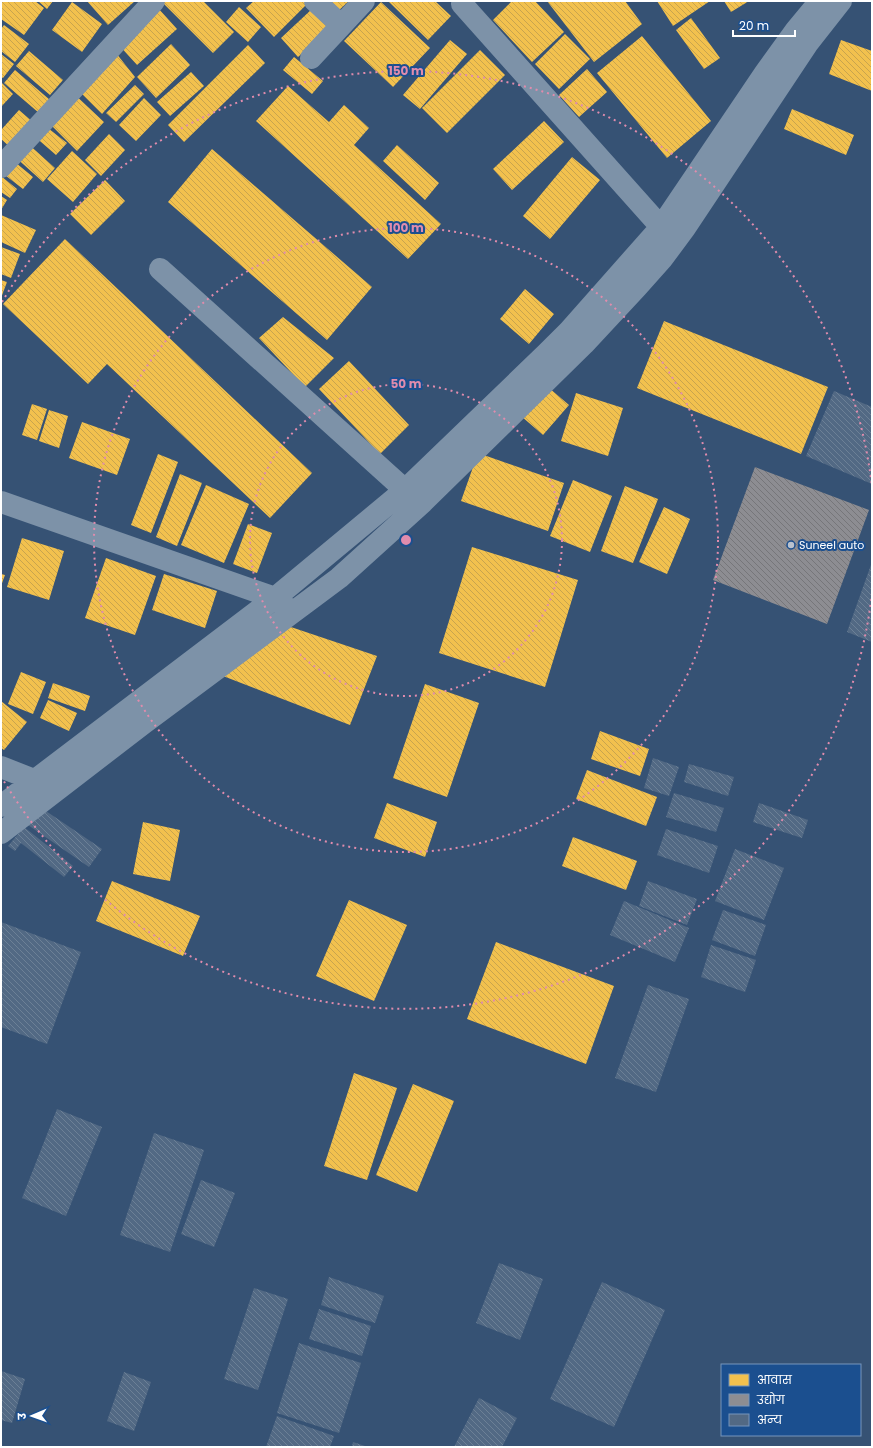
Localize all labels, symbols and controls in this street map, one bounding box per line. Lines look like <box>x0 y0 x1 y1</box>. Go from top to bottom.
scale bar <box>733 12 795 38</box>
text: 20 m <box>739 17 769 34</box>
text: 150 m <box>388 62 424 79</box>
text: 100 m <box>388 219 424 236</box>
text: 50 m <box>391 375 422 392</box>
centre of rings <box>399 533 413 547</box>
place label: Suneel auto <box>799 537 864 553</box>
marker: Suneel auto <box>786 540 796 550</box>
legend <box>721 1364 861 1436</box>
text: आवास <box>757 1371 793 1388</box>
text: उद्योग <box>756 1391 786 1408</box>
north arrow <box>12 1396 52 1436</box>
text: अन्य <box>757 1411 783 1428</box>
text: उ <box>14 1412 30 1421</box>

